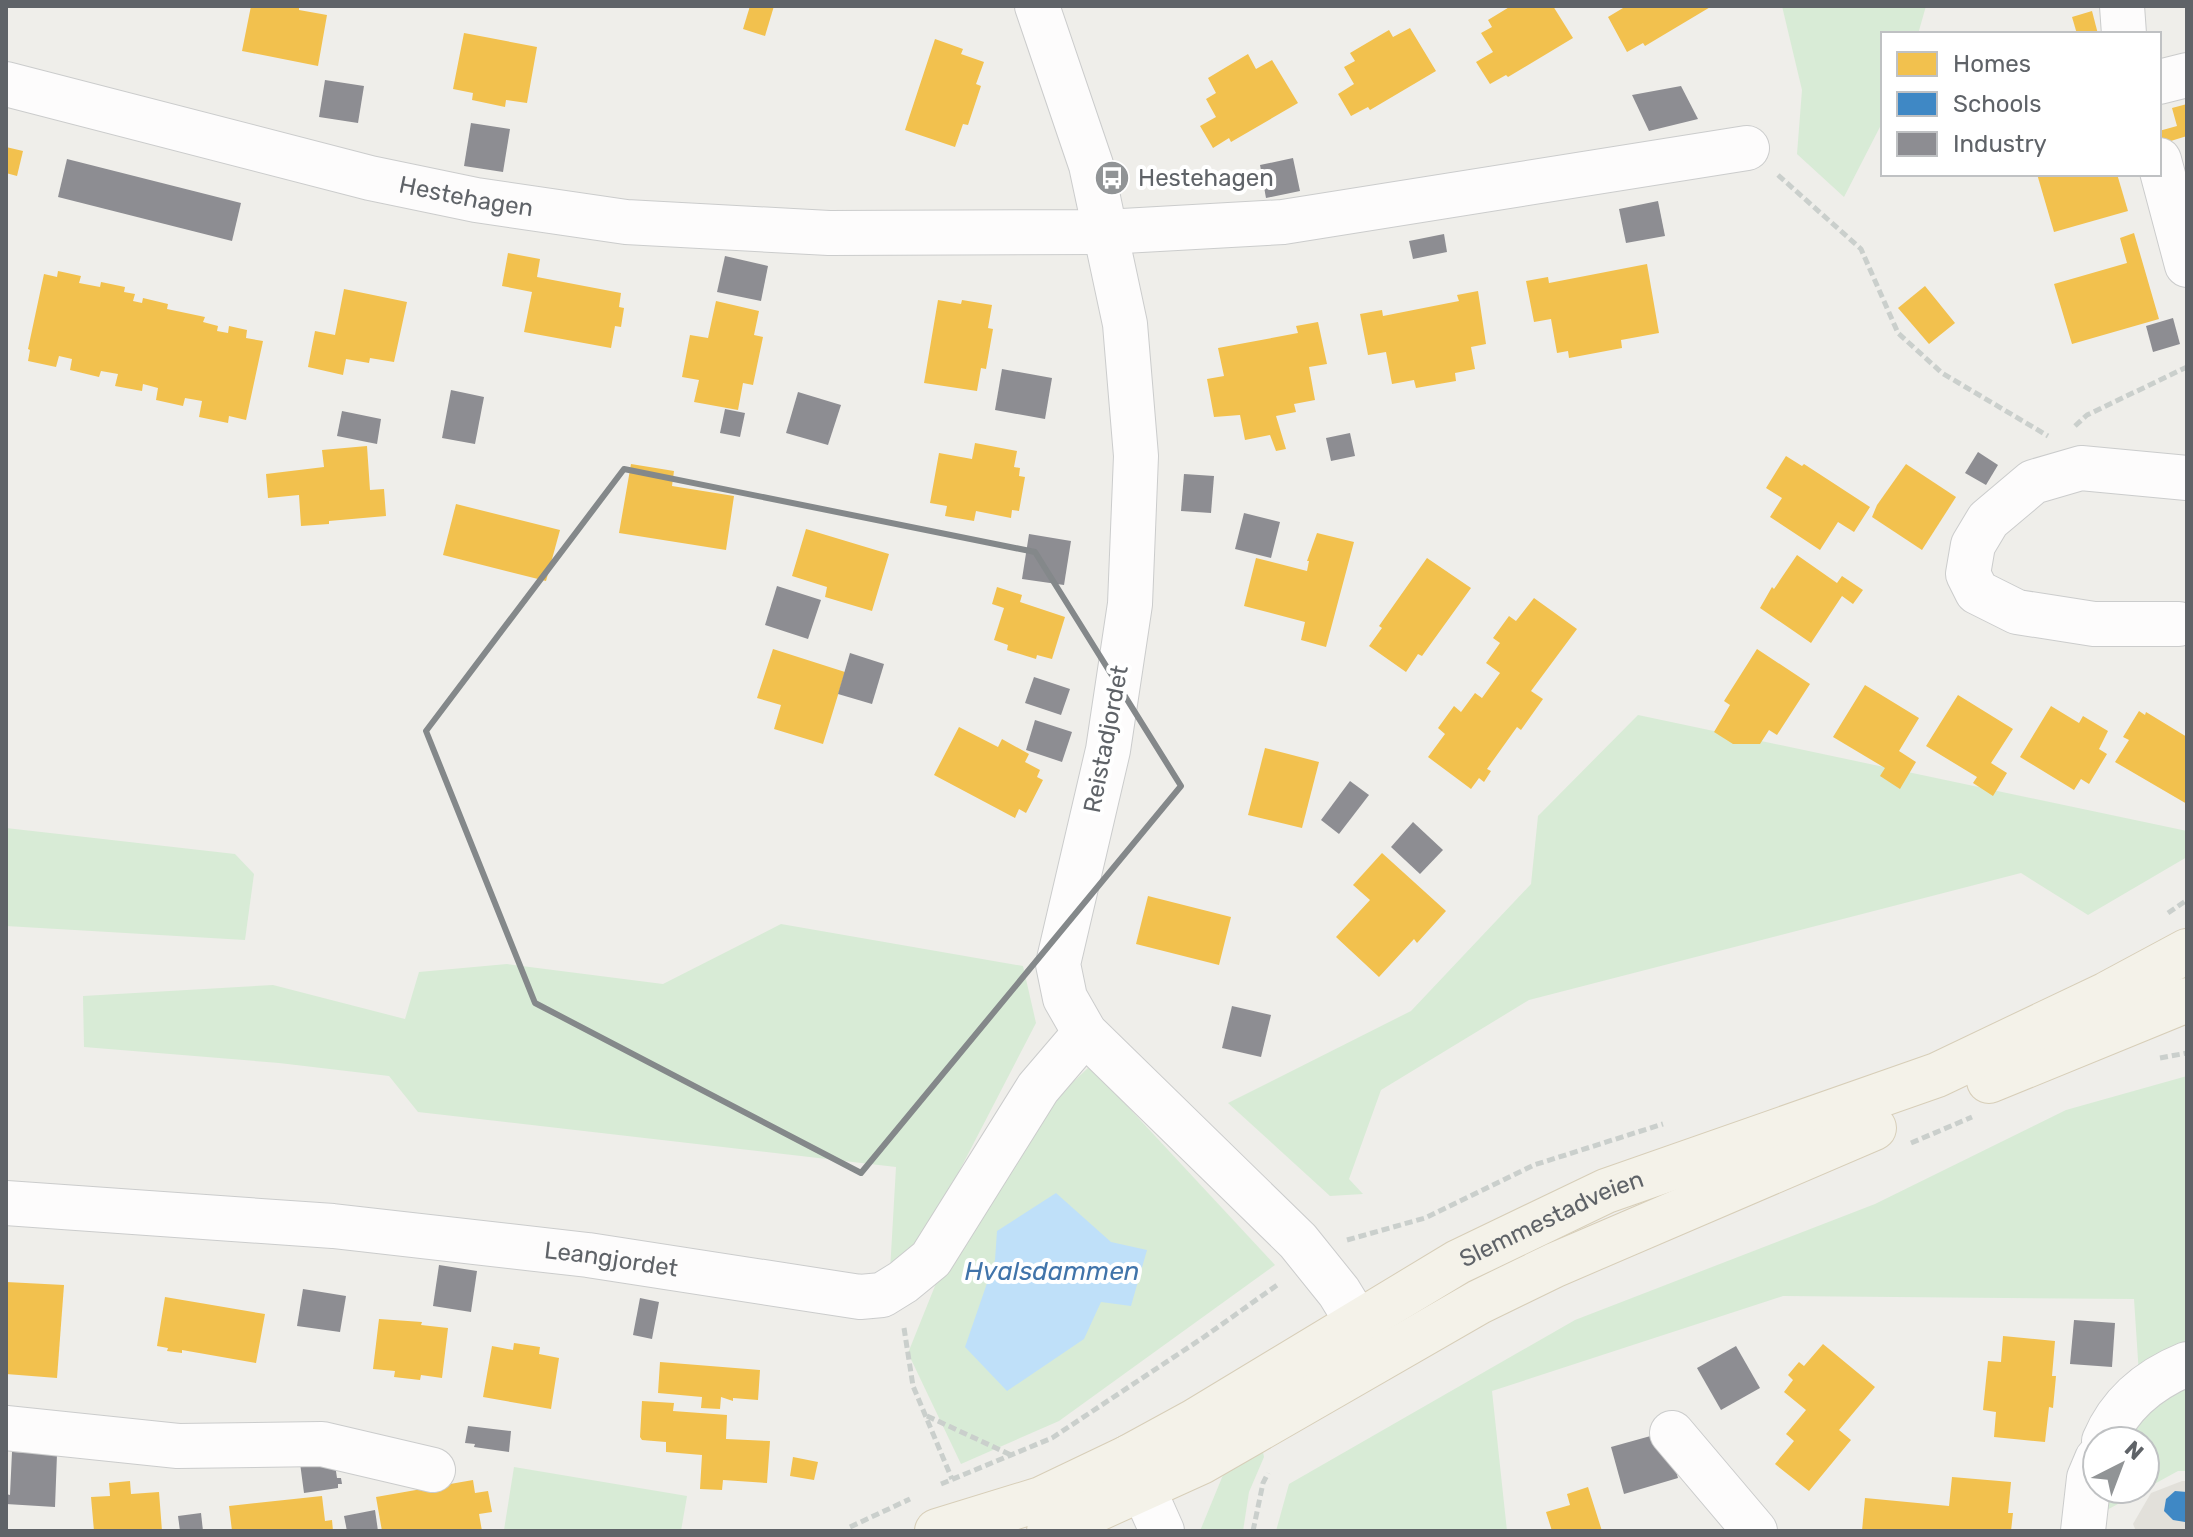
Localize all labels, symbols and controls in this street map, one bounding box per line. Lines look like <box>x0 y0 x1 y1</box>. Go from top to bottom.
legend <box>1881 32 2161 176</box>
text: Homes <box>1953 50 2031 78</box>
text: Schools <box>1953 90 2041 118</box>
text: Industry <box>1953 130 2047 158</box>
bus stop icon: Hestehagen <box>1093 159 1131 197</box>
place label: Hestehagen <box>1138 164 1274 192</box>
street label: Hestehagen <box>397 170 535 222</box>
street label: Reistadjordet <box>1078 663 1134 815</box>
street label: Slemmestadveien <box>1455 1165 1647 1273</box>
street label: Leangjordet <box>543 1236 680 1283</box>
water label: Hvalsdammen <box>965 1256 1139 1287</box>
north arrow <box>2081 1425 2161 1505</box>
text: N <box>2119 1435 2149 1466</box>

